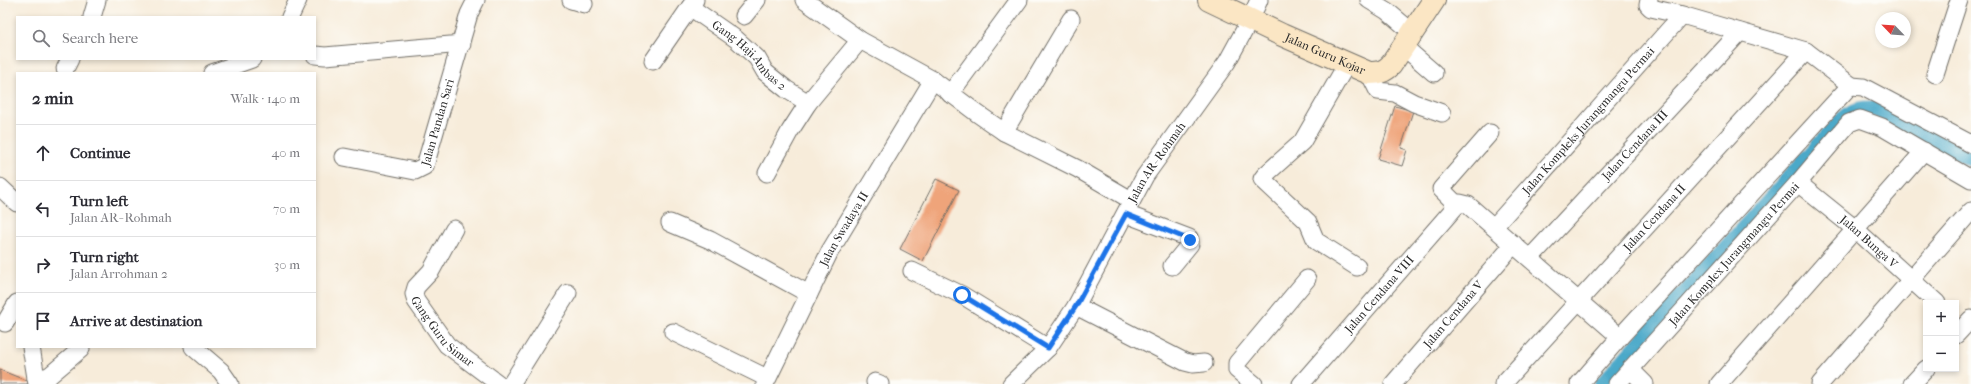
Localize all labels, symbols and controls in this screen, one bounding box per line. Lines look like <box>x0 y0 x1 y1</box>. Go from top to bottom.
north arrow <box>1875 12 1911 48</box>
search box <box>16 16 316 60</box>
street label: Gang Haji Ambas 2 <box>709 18 789 93</box>
icon: search <box>30 27 52 49</box>
text: Search here <box>62 29 138 47</box>
street label: Jalan Guru Kojar <box>1282 30 1368 78</box>
street label: Jalan Kompleks Jurangmangu Permai <box>1519 44 1658 198</box>
street label: Jalan Pandan Sari <box>418 77 457 168</box>
text: 2 min <box>32 88 73 108</box>
text: Walk · 140 m <box>231 91 300 106</box>
street label: Jalan Cendana III <box>1598 107 1671 184</box>
street label: Jalan AR- Rohmah <box>1125 119 1189 206</box>
icon: ahead <box>32 142 54 164</box>
text: Continue <box>70 144 130 162</box>
text: 40 m <box>272 145 300 160</box>
street label: Jalan Komplex Jurangmangu Permai <box>1665 179 1803 329</box>
street label: Jalan Cendana II <box>1620 181 1689 255</box>
street label: Jalan Swadaya II <box>816 189 871 270</box>
text: Turn left <box>70 192 128 210</box>
icon: left <box>32 198 54 220</box>
text: 70 m <box>273 201 300 216</box>
text: Jalan AR- Rohmah <box>70 210 172 225</box>
street label: Jalan Bunga V <box>1836 212 1901 272</box>
route end <box>1181 231 1199 249</box>
text: Turn right <box>70 248 139 266</box>
street label: Jalan Cendana VIII <box>1341 252 1417 337</box>
icon: right <box>32 254 54 276</box>
text: 30 m <box>274 257 300 272</box>
text: Jalan Arrohman 2 <box>70 266 168 281</box>
street label: Jalan Cendana V <box>1420 277 1487 352</box>
route start <box>953 286 971 304</box>
street label: Gang Guru Simar <box>408 295 477 370</box>
map controls <box>1923 300 1959 372</box>
button: + <box>1923 300 1959 336</box>
icon: arrive <box>32 310 54 332</box>
text: Arrive at destination <box>70 312 202 330</box>
button: − <box>1923 336 1959 372</box>

